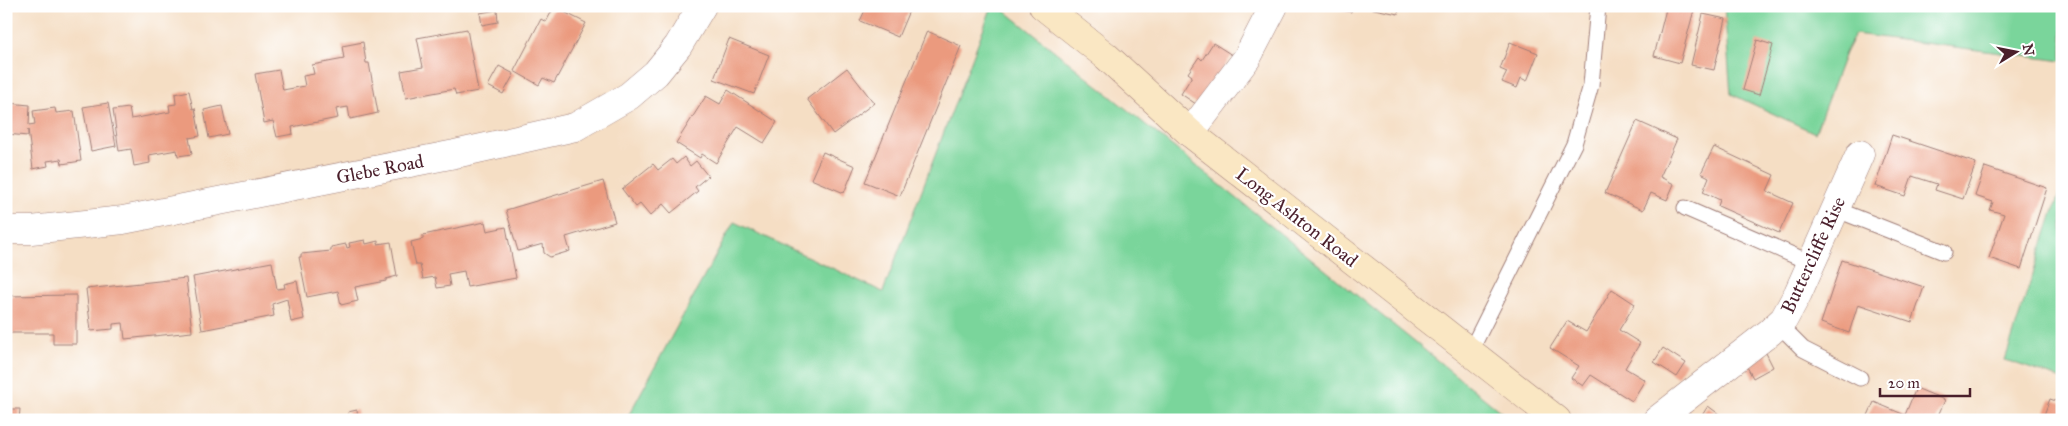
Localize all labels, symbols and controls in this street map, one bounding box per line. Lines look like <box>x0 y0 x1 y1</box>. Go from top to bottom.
north arrow <box>1990 28 2040 78</box>
text: N <box>2019 43 2038 57</box>
street label: Glebe Road <box>334 149 426 189</box>
street label: Long Ashton Road <box>1231 162 1363 273</box>
street label: Buttercliffe Rise <box>1776 193 1850 317</box>
scale bar <box>1880 366 1970 398</box>
text: 20 m <box>1888 374 1920 392</box>

